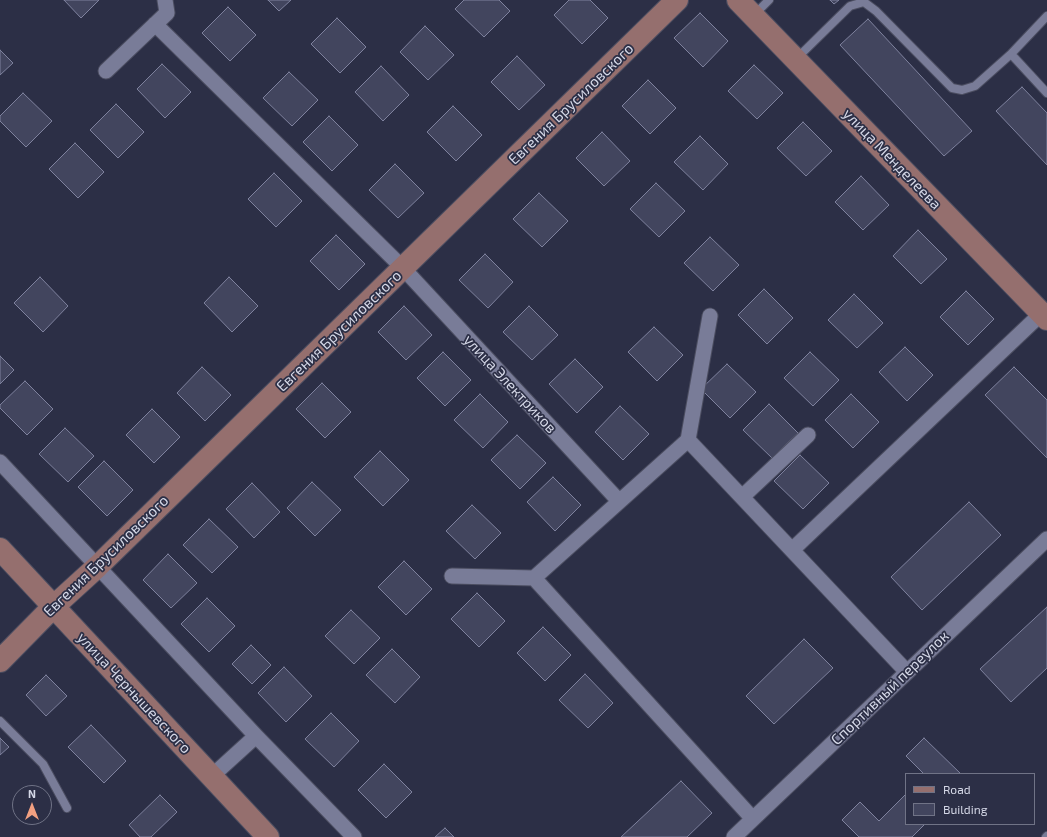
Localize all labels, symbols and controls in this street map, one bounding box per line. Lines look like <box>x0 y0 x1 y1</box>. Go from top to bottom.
street label: Евгения Брусиловского <box>505 40 637 168</box>
street label: улица Менделеева <box>839 105 945 213</box>
street label: Евгения Брусиловского <box>273 267 405 395</box>
street label: улица Электриков <box>460 331 560 437</box>
street label: Евгения Брусиловского <box>40 492 172 620</box>
street label: Спортивный переулок <box>827 627 953 749</box>
street label: улица Чернышевского <box>73 629 195 757</box>
legend <box>905 773 1035 825</box>
text: Road <box>943 782 971 796</box>
north arrow <box>12 785 52 825</box>
text: N <box>28 787 36 800</box>
text: Building <box>943 802 987 816</box>

